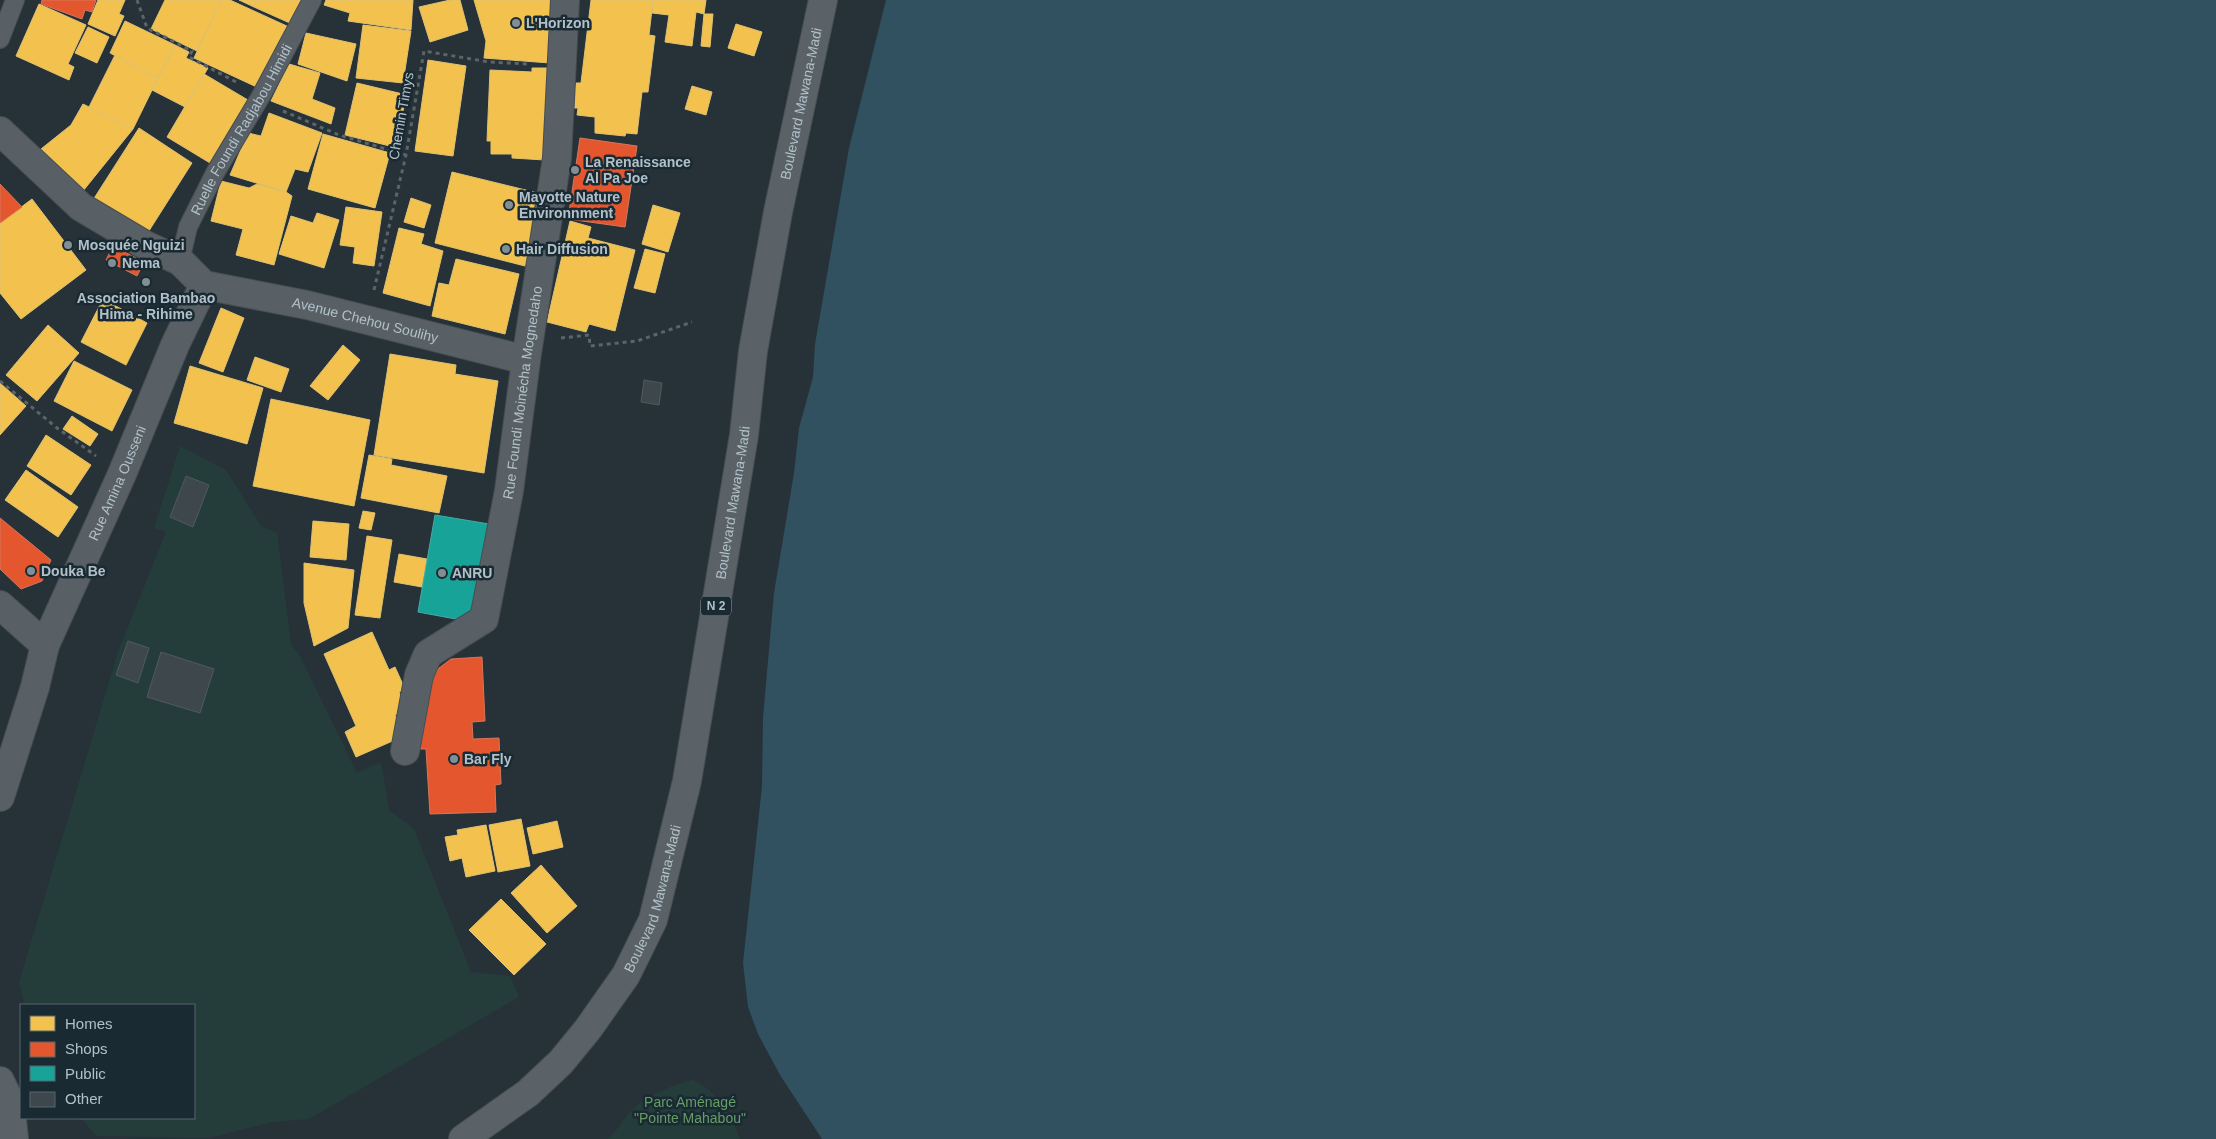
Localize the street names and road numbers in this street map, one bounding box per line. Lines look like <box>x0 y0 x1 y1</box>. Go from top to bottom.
street label: Boulevard Mawana-Madi <box>777 26 825 181</box>
street label: Ruelle Foundi Radjabou Himidi <box>187 41 295 218</box>
street label: Chemin Timys <box>385 71 417 161</box>
street label: Rue Foundi Moinécha Mognedaho <box>500 285 545 501</box>
street label: Avenue Chehou Soulihy <box>291 294 440 346</box>
street label: Rue Amina Ousseni <box>85 423 149 543</box>
street label: Boulevard Mawana-Madi <box>712 425 753 580</box>
road number: N 2 <box>701 596 731 616</box>
street label: Boulevard Mawana-Madi <box>621 823 684 975</box>

